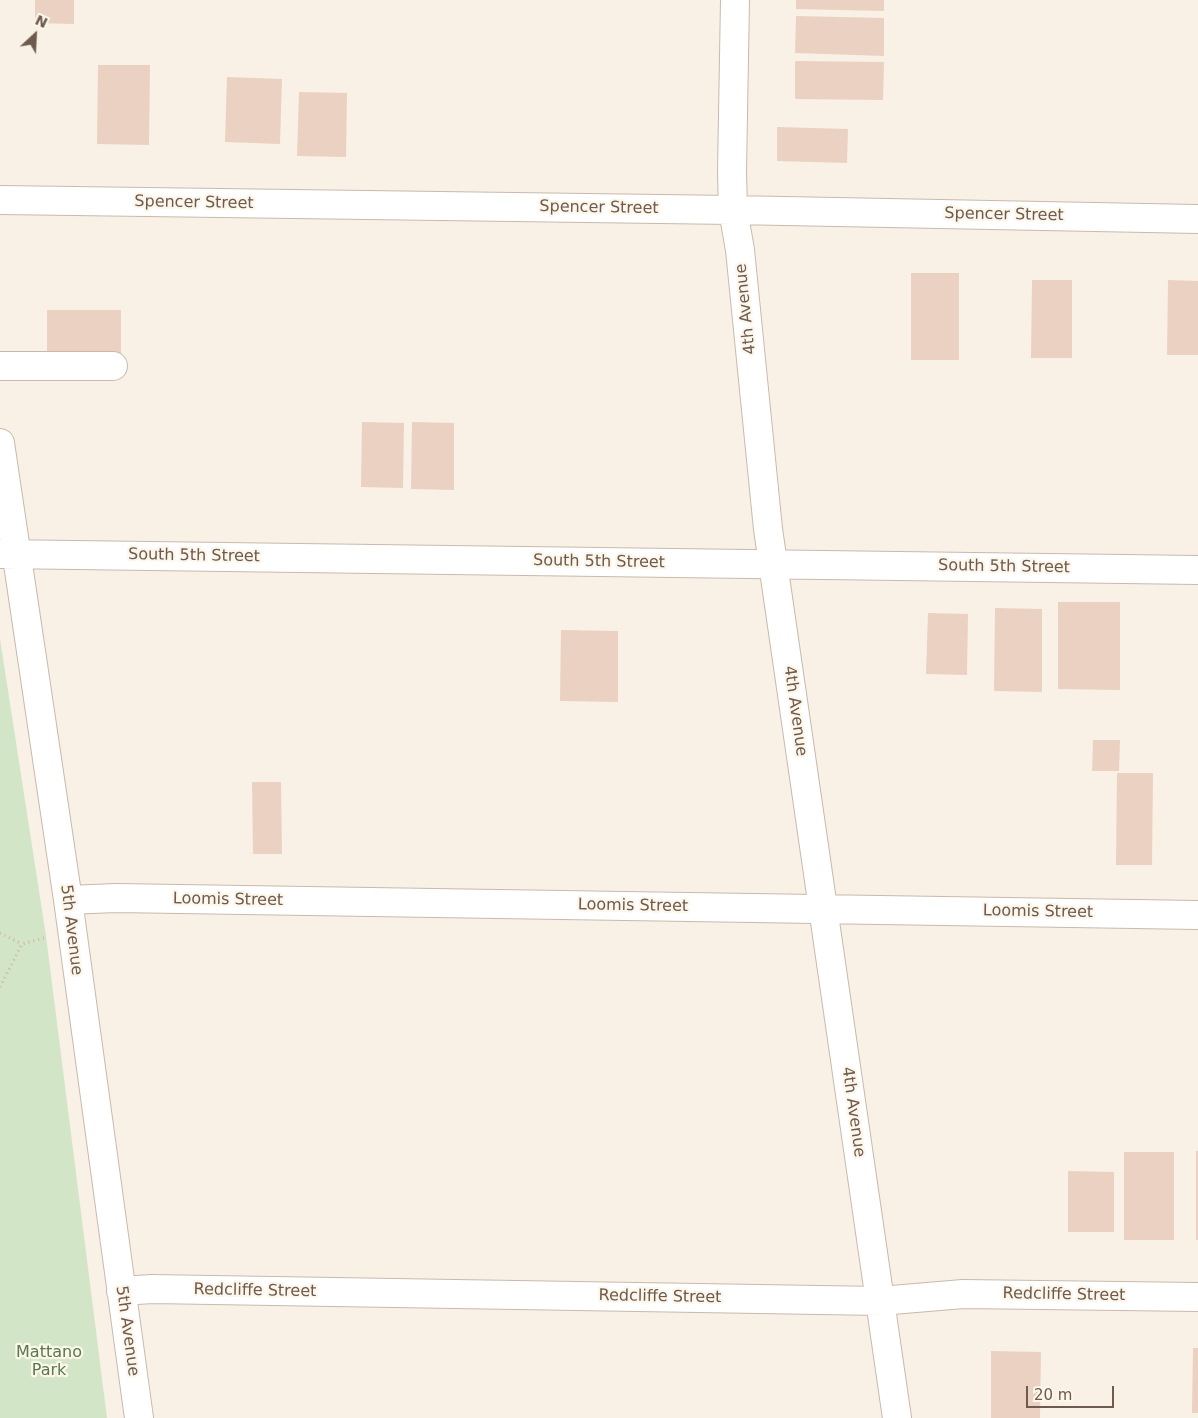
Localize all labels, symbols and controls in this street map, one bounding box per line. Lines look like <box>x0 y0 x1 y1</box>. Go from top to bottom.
north arrow <box>10 10 60 60</box>
text: N <box>33 12 50 31</box>
street label: Spencer Street <box>134 192 254 214</box>
street label: Spencer Street <box>539 197 659 219</box>
street label: Spencer Street <box>944 204 1064 226</box>
street label: 4th Avenue <box>732 263 760 355</box>
street label: South 5th Street <box>128 545 260 567</box>
street label: South 5th Street <box>533 551 665 573</box>
street label: South 5th Street <box>938 556 1070 578</box>
street label: 4th Avenue <box>779 665 811 757</box>
street label: 5th Avenue <box>56 884 86 976</box>
street label: Loomis Street <box>173 889 283 911</box>
street label: Loomis Street <box>578 895 688 917</box>
street label: Loomis Street <box>983 901 1093 923</box>
street label: 4th Avenue <box>837 1066 869 1158</box>
street label: Redcliffe Street <box>194 1280 316 1302</box>
street label: Redcliffe Street <box>1003 1284 1125 1306</box>
street label: 5th Avenue <box>111 1285 143 1377</box>
street label: Redcliffe Street <box>599 1286 721 1308</box>
park label: Mattano Park <box>16 1343 82 1381</box>
scale bar <box>1028 1376 1116 1408</box>
text: 20 m <box>1034 1386 1072 1404</box>

